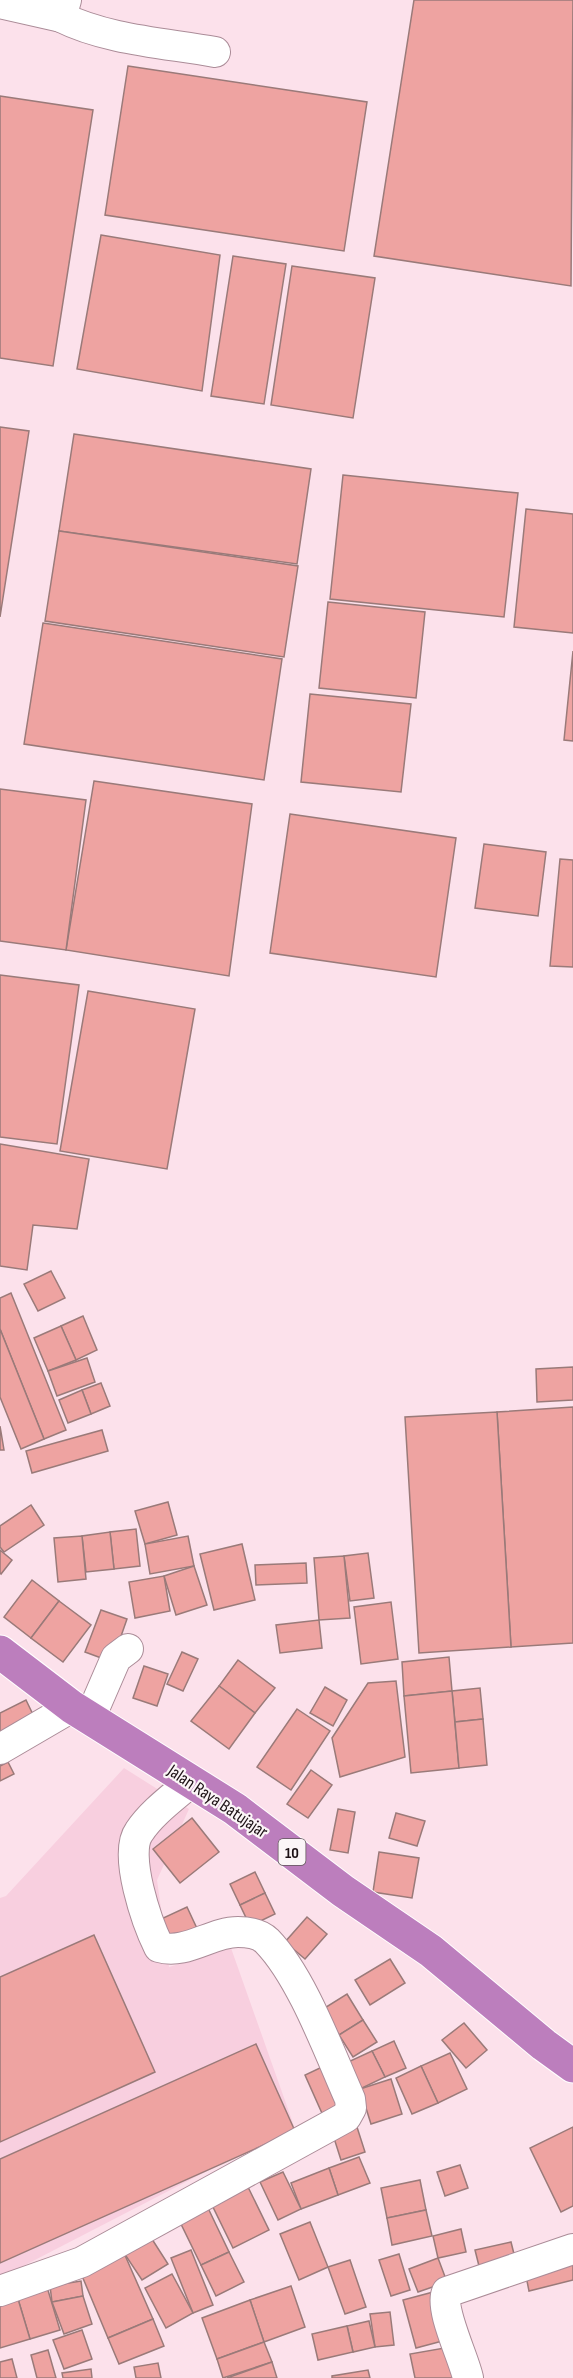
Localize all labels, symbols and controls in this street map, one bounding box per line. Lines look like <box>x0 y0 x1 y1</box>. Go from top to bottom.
street label: Jalan Raya Batujajar <box>163 1760 272 1843</box>
road number: 10 <box>278 1839 306 1865</box>

